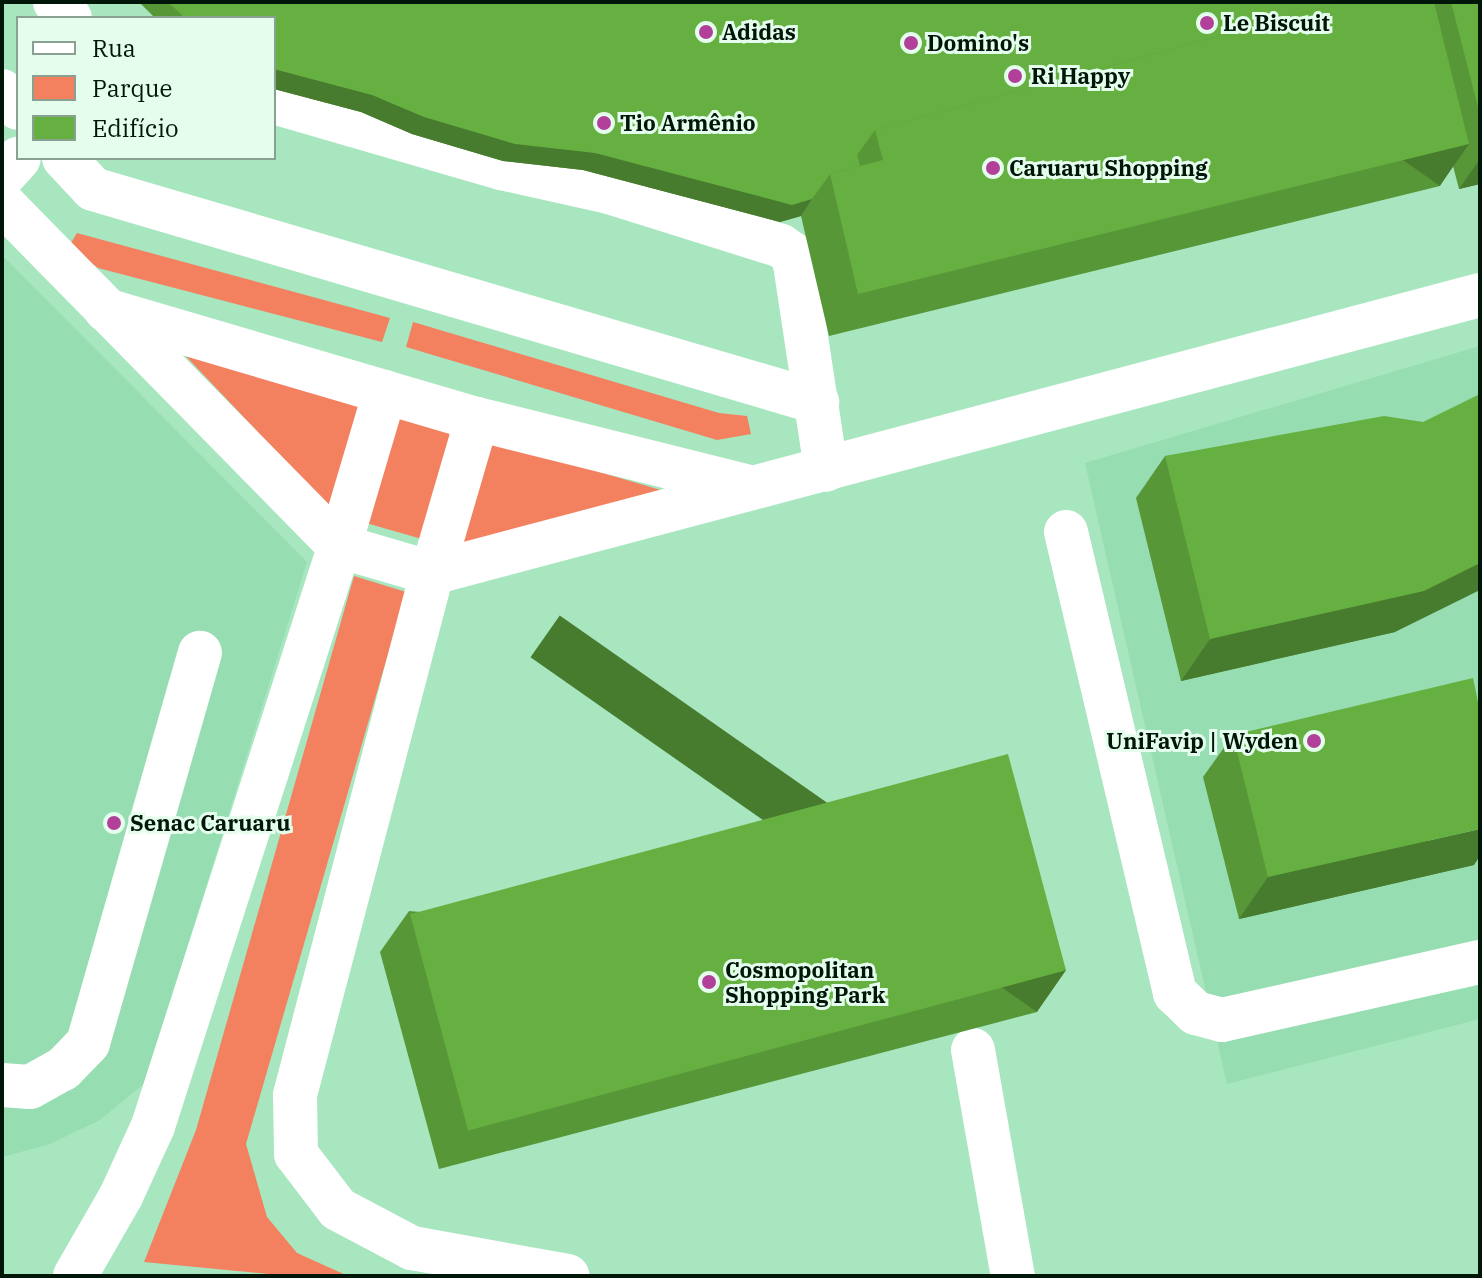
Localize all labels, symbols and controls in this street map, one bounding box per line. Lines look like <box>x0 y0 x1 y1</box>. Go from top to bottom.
place label: Le Biscuit <box>1223 10 1330 36</box>
marker: Le Biscuit <box>1198 14 1216 32</box>
legend <box>16 16 276 160</box>
place label: Adidas <box>722 19 796 45</box>
marker: Adidas <box>697 23 715 41</box>
place label: Domino's <box>927 30 1029 56</box>
text: Rua <box>92 32 136 64</box>
marker: Domino's <box>902 34 920 52</box>
place label: Ri Happy <box>1031 63 1130 89</box>
marker: Ri Happy <box>1006 67 1024 85</box>
text: Parque <box>92 72 172 104</box>
place label: Tio Armênio <box>620 110 756 136</box>
text: Edifício <box>92 112 179 144</box>
marker: Tio Armênio <box>595 114 613 132</box>
place label: Caruaru Shopping <box>1009 155 1208 181</box>
marker: Caruaru Shopping <box>984 159 1002 177</box>
place label: UniFavip | Wyden <box>1106 728 1298 754</box>
marker: UniFavip | Wyden <box>1305 732 1323 750</box>
place label: Senac Caruaru <box>130 810 290 836</box>
marker: Senac Caruaru <box>105 814 123 832</box>
place label: Cosmopolitan Shopping Park <box>725 956 885 1008</box>
marker: Cosmopolitan Shopping Park <box>700 973 718 991</box>

